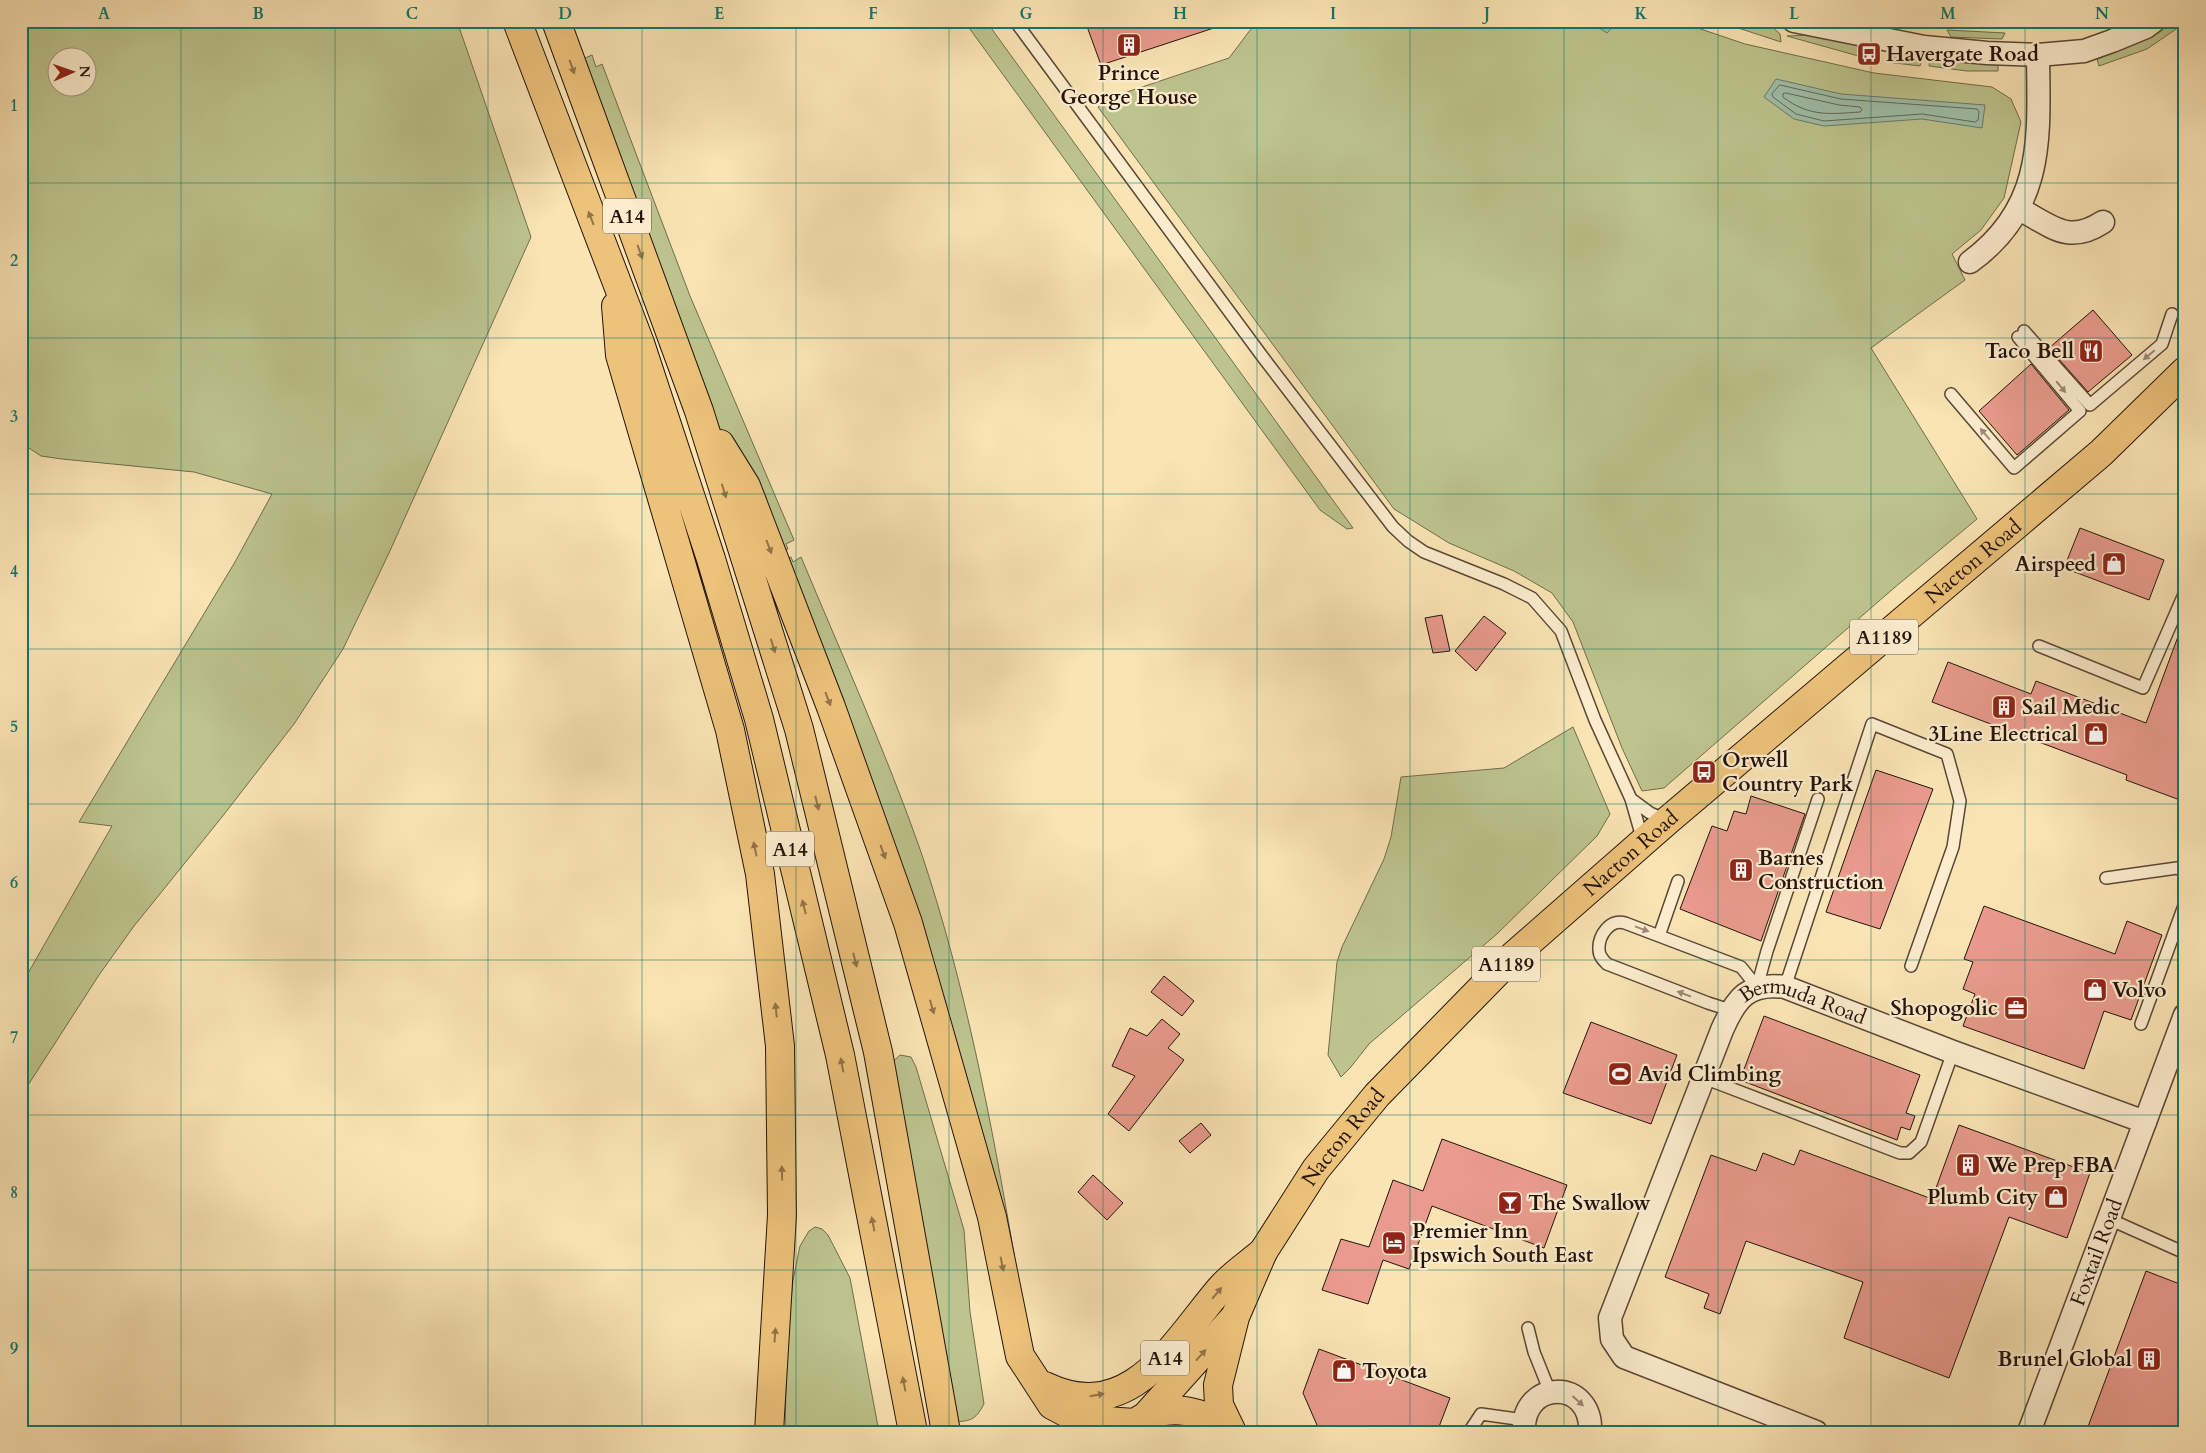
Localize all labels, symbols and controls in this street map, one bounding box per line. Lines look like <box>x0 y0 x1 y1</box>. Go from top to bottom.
text: A <box>98 3 110 25</box>
text: B <box>252 3 264 25</box>
text: C <box>406 3 418 25</box>
text: D <box>558 3 572 25</box>
text: E <box>714 3 724 25</box>
text: F <box>868 3 878 25</box>
text: G <box>1019 3 1033 25</box>
text: H <box>1173 3 1187 25</box>
text: I <box>1330 3 1336 25</box>
text: J <box>1482 3 1490 25</box>
text: K <box>1635 3 1648 25</box>
text: L <box>1789 3 1800 25</box>
text: M <box>1940 3 1956 25</box>
text: N <box>2095 3 2109 25</box>
building icon: Prince George House <box>1116 32 1142 58</box>
place label: Havergate Road <box>1886 40 2039 69</box>
bus stop icon: Havergate Road <box>1856 41 1882 67</box>
north arrow <box>48 48 98 98</box>
place label: Prince George House <box>1060 59 1198 112</box>
one-way arrow <box>568 60 576 75</box>
text: N <box>75 65 94 78</box>
text: 1 <box>10 95 18 117</box>
road number: A14 <box>603 198 651 234</box>
one-way arrow <box>587 210 595 225</box>
one-way arrow <box>637 245 645 260</box>
text: 2 <box>10 250 18 272</box>
place label: Taco Bell <box>1985 337 2074 366</box>
restaurant icon: Taco Bell <box>2078 338 2104 364</box>
one-way arrow <box>2143 349 2155 360</box>
one-way arrow <box>2055 381 2066 394</box>
text: 3 <box>10 406 18 428</box>
one-way arrow <box>1979 428 1991 440</box>
one-way arrow <box>721 484 729 499</box>
street label: Nacton Road <box>1919 512 2028 611</box>
one-way arrow <box>766 540 773 555</box>
place label: Airspeed <box>2015 550 2096 579</box>
shop icon: Airspeed <box>2101 551 2127 577</box>
text: 4 <box>10 561 18 583</box>
road number: A1189 <box>1850 620 1918 654</box>
one-way arrow <box>770 639 778 654</box>
one-way arrow <box>824 692 832 706</box>
place label: Sail Medic <box>2022 693 2120 722</box>
building icon: Sail Medic <box>1991 694 2017 720</box>
text: 5 <box>10 716 18 738</box>
place label: 3Line Electrical <box>1928 720 2078 749</box>
shop icon: 3Line Electrical <box>2083 721 2109 747</box>
place label: Orwell Country Park <box>1722 746 1853 799</box>
bus stop icon: Orwell Country Park <box>1691 759 1717 785</box>
one-way arrow <box>813 795 821 810</box>
street label: Nacton Road <box>1577 803 1685 903</box>
road number: A14 <box>766 832 814 866</box>
one-way arrow <box>751 842 759 857</box>
place label: Barnes Construction <box>1758 844 1885 897</box>
one-way arrow <box>879 845 887 860</box>
building icon: Barnes Construction <box>1728 857 1754 883</box>
text: 6 <box>10 872 18 894</box>
one-way arrow <box>800 899 808 914</box>
one-way arrow <box>1634 926 1649 933</box>
road number: A1189 <box>1472 946 1540 982</box>
one-way arrow <box>851 953 859 968</box>
street label: Bermuda Road <box>1733 972 1870 1032</box>
place label: Volvo <box>2112 976 2167 1005</box>
shop icon: Volvo <box>2082 977 2108 1003</box>
one-way arrow <box>1676 990 1691 998</box>
place label: Shopogolic <box>1890 994 1998 1023</box>
office icon: Shopogolic <box>2003 995 2029 1021</box>
one-way arrow <box>928 999 936 1014</box>
one-way arrow <box>772 1002 780 1018</box>
text: 7 <box>10 1027 18 1049</box>
one-way arrow <box>838 1056 846 1072</box>
place label: Avid Climbing <box>1638 1060 1781 1089</box>
sports icon: Avid Climbing <box>1607 1061 1633 1087</box>
street label: Nacton Road <box>1295 1082 1392 1192</box>
place label: We Prep FBA <box>1985 1151 2115 1180</box>
building icon: We Prep FBA <box>1955 1152 1981 1178</box>
one-way arrow <box>777 1164 785 1180</box>
text: 8 <box>10 1182 18 1204</box>
place label: Plumb City <box>1927 1183 2038 1212</box>
shop icon: Plumb City <box>2043 1184 2069 1210</box>
place label: The Swallow <box>1528 1189 1651 1218</box>
bar icon: The Swallow <box>1497 1190 1523 1216</box>
street label: Foxtail Road <box>2063 1195 2130 1310</box>
one-way arrow <box>869 1217 877 1232</box>
place label: Premier Inn Ipswich South East <box>1412 1217 1594 1270</box>
hotel icon: Premier Inn Ipswich South East <box>1381 1230 1407 1256</box>
one-way arrow <box>998 1257 1006 1273</box>
one-way arrow <box>1212 1286 1223 1299</box>
one-way arrow <box>771 1327 779 1343</box>
text: 9 <box>10 1338 18 1360</box>
road number: A14 <box>1141 1340 1189 1376</box>
place label: Brunel Global <box>1997 1345 2132 1374</box>
building icon: Brunel Global <box>2136 1346 2162 1372</box>
one-way arrow <box>1195 1349 1207 1361</box>
place label: Toyota <box>1362 1357 1428 1386</box>
shop icon: Toyota <box>1331 1358 1357 1384</box>
one-way arrow <box>899 1375 907 1391</box>
one-way arrow <box>1090 1391 1106 1399</box>
one-way arrow <box>1572 1395 1585 1406</box>

